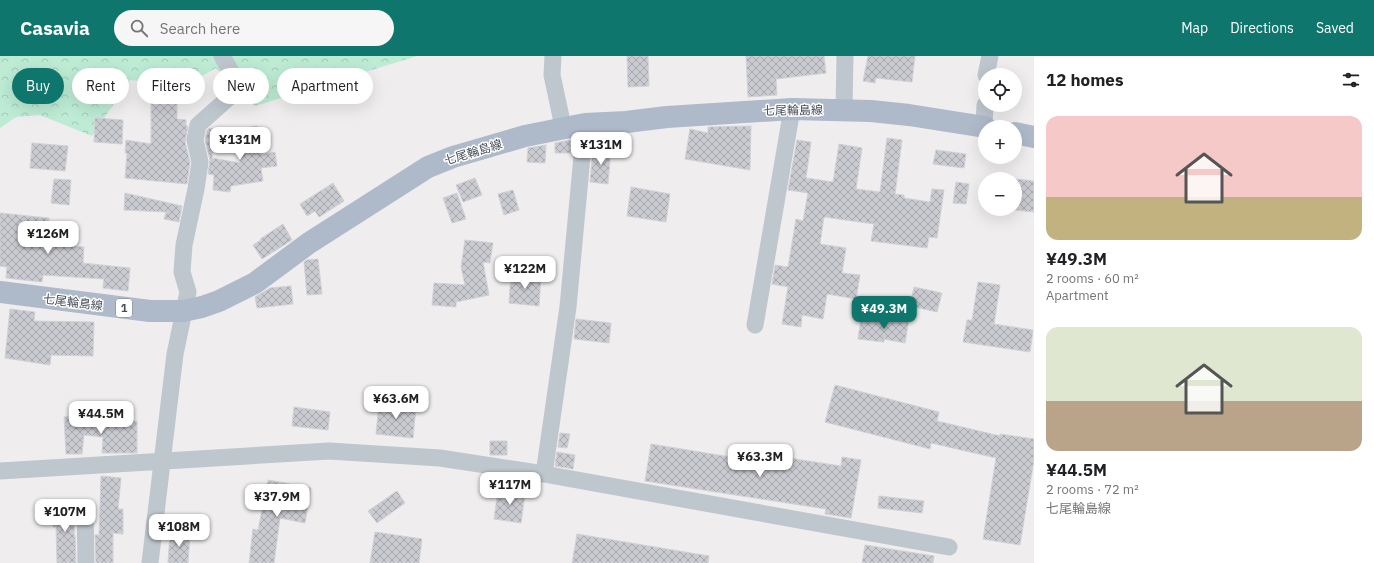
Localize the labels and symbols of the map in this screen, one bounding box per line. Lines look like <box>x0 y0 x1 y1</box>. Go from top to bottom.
street label: 七尾輪島線 <box>763 102 823 118</box>
pin: ¥131M <box>212 127 268 161</box>
pin: ¥131M <box>573 132 629 166</box>
street label: 七尾輪島線 <box>442 136 504 168</box>
pin: ¥126M <box>20 221 76 255</box>
pin: ¥122M <box>497 256 553 290</box>
street label: 七尾輪島線 <box>42 291 104 313</box>
pin: ¥49.3M <box>851 296 917 330</box>
road number: 1 <box>116 299 132 317</box>
pin: ¥63.6M <box>363 386 429 420</box>
pin: ¥44.5M <box>68 401 134 435</box>
pin: ¥63.3M <box>727 444 793 478</box>
pin: ¥117M <box>482 472 538 506</box>
pin: ¥37.9M <box>244 484 310 518</box>
pin: ¥107M <box>37 499 93 533</box>
pin: ¥108M <box>151 514 207 548</box>

